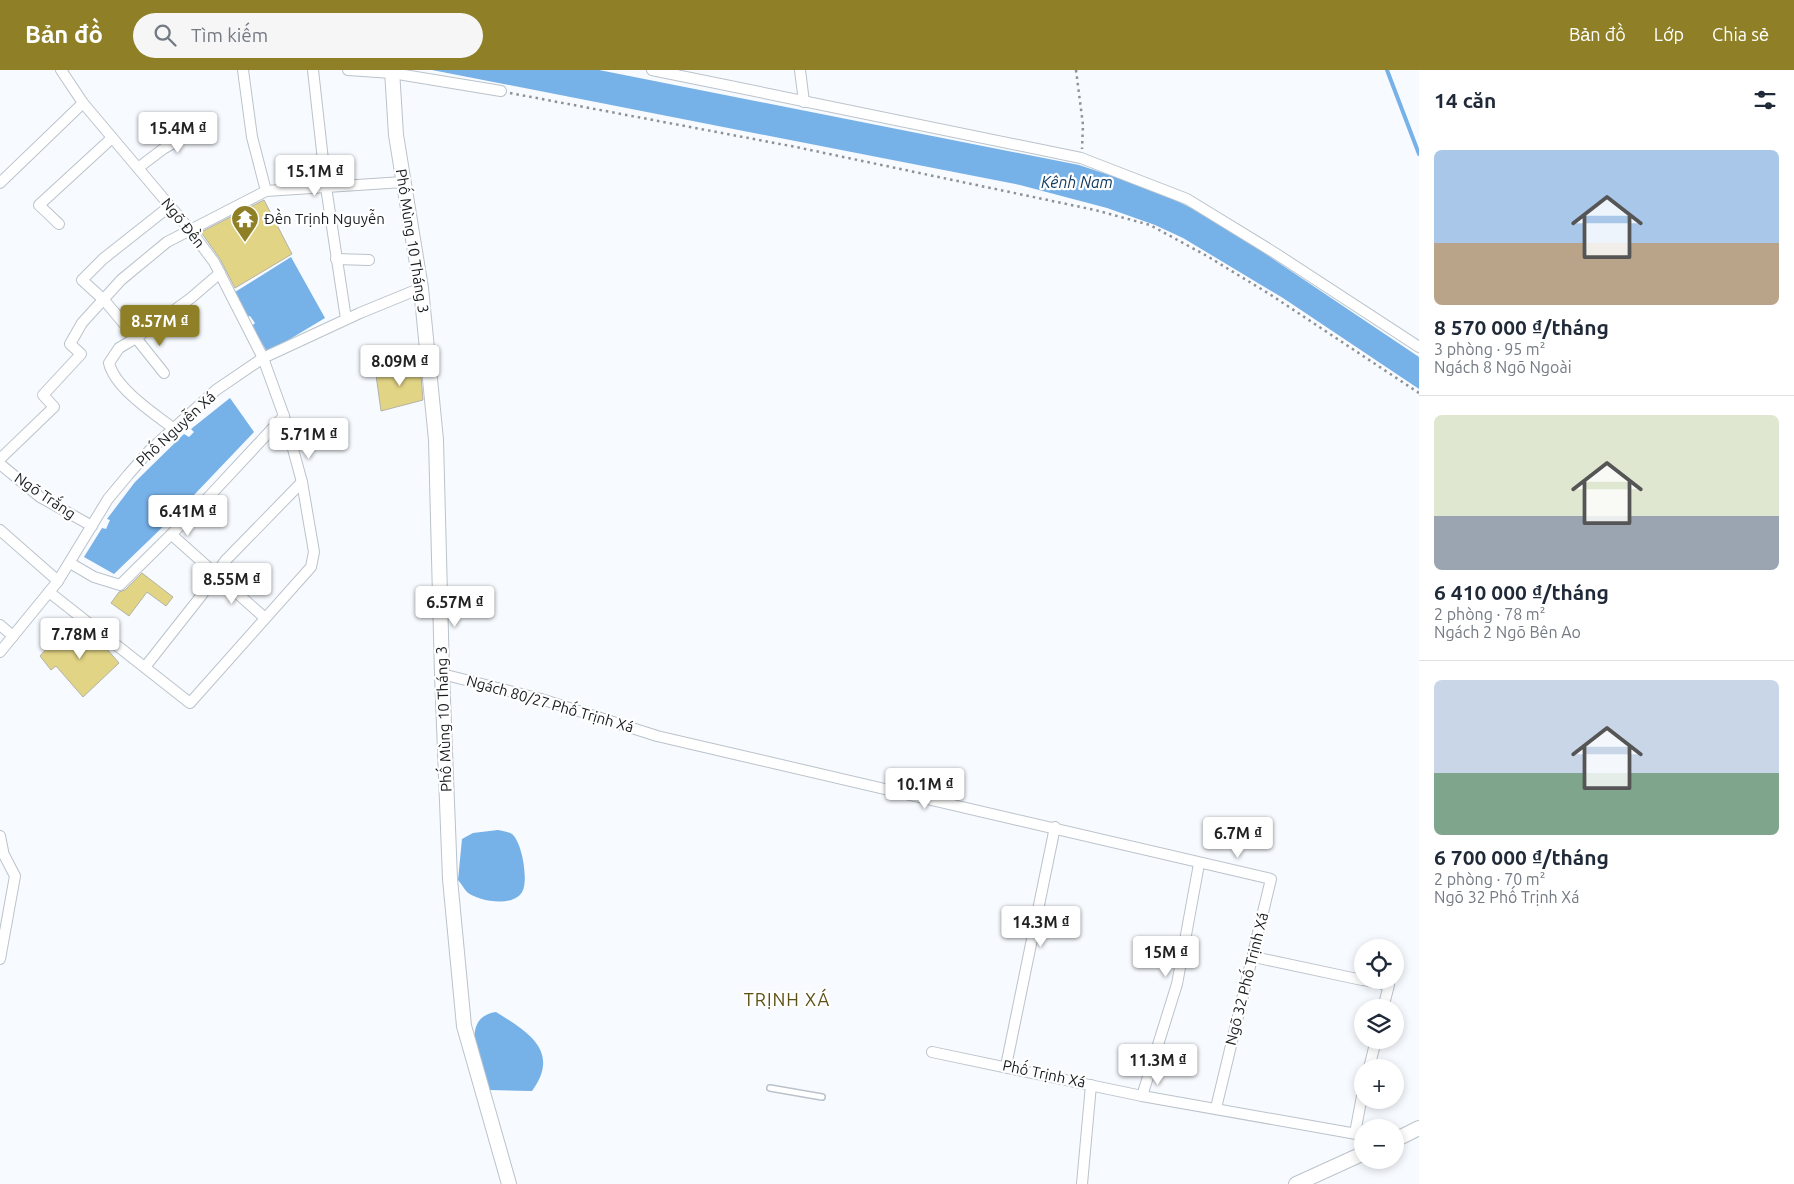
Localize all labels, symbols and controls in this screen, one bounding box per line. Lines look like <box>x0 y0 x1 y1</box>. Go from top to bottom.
search box <box>133 13 483 58</box>
text: Bản đồ <box>25 21 103 48</box>
icon: search <box>151 21 179 49</box>
text: Tìm kiếm <box>191 24 268 46</box>
text: Bản đồ <box>1569 24 1626 44</box>
text: Lớp <box>1654 24 1684 44</box>
text: Chia sẻ <box>1712 24 1769 44</box>
icon: filters <box>1751 86 1779 114</box>
text: 14 căn <box>1434 88 1496 112</box>
pin: 15.4M ₫ <box>132 112 224 154</box>
text: 15.4M ₫ <box>149 119 207 137</box>
pin: 15.1M ₫ <box>269 154 361 197</box>
text: 15.1M ₫ <box>286 162 344 180</box>
street label: Phố Mùng 10 Tháng 3 <box>393 167 434 314</box>
water label: Kênh Nam <box>1041 173 1113 191</box>
icon: home <box>1562 182 1652 272</box>
street label: Ngõ Đền <box>158 193 210 251</box>
temple icon: Đền Trịnh Nguyễn <box>230 204 260 243</box>
place label: Đền Trịnh Nguyễn <box>264 208 385 227</box>
pin: 8.57M ₫ <box>114 304 206 347</box>
text: 8.57M ₫ <box>131 312 189 330</box>
text: 8 570 000 ₫/tháng <box>1434 315 1609 339</box>
text: 3 phòng · 95 m² <box>1434 340 1545 358</box>
pin: 8.09M ₫ <box>354 344 446 387</box>
text: 8.09M ₫ <box>371 352 429 370</box>
text: Ngách 8 Ngõ Ngoài <box>1434 358 1572 376</box>
street label: Phố Nguyễn Xá <box>131 386 219 470</box>
pin: 5.71M ₫ <box>263 418 355 460</box>
text: 5.71M ₫ <box>280 425 338 443</box>
icon: home <box>1562 448 1652 538</box>
street label: Ngõ Trắng <box>12 468 80 522</box>
pin: 6.41M ₫ <box>142 494 234 537</box>
text: 6.41M ₫ <box>159 502 217 520</box>
pin: 8.55M ₫ <box>186 562 278 605</box>
text: 8.55M ₫ <box>203 570 261 588</box>
text: 6 410 000 ₫/tháng <box>1434 580 1609 604</box>
pin: 6.57M ₫ <box>409 586 501 628</box>
text: 6.57M ₫ <box>426 593 484 611</box>
text: 2 phòng · 78 m² <box>1434 605 1545 623</box>
pin: 7.78M ₫ <box>34 618 126 660</box>
text: Ngách 2 Ngõ Bên Ao <box>1434 623 1581 641</box>
text: 7.78M ₫ <box>51 625 109 643</box>
street label: Phố Mùng 10 Tháng 3 <box>431 646 455 792</box>
street label: Ngách 80/27 Phố Trịnh Xá <box>465 670 636 736</box>
icon: home <box>1562 713 1652 803</box>
pin: 10.1M ₫ <box>879 768 971 810</box>
text: 10.1M ₫ <box>896 775 954 793</box>
pin: 6.7M ₫ <box>1197 816 1279 859</box>
text: 6.7M ₫ <box>1214 824 1262 842</box>
text: 6 700 000 ₫/tháng <box>1434 845 1609 869</box>
text: 2 phòng · 70 m² <box>1434 870 1545 888</box>
text: Ngõ 32 Phố Trịnh Xá <box>1434 888 1579 906</box>
pin: 14.3M ₫ <box>995 906 1087 948</box>
street label: Ngõ 32 Phố Trịnh Xá <box>1220 910 1271 1047</box>
text: 14.3M ₫ <box>1012 913 1070 931</box>
pin: 15M ₫ <box>1131 936 1201 978</box>
map controls <box>1354 939 1404 1169</box>
button: locate <box>1354 939 1404 989</box>
text: 15M ₫ <box>1144 943 1188 961</box>
district label: TRỊNH XÁ <box>744 988 830 1009</box>
button: layers <box>1354 999 1404 1049</box>
pin: 11.3M ₫ <box>1112 1044 1204 1086</box>
text: 11.3M ₫ <box>1129 1051 1187 1069</box>
street label: Phố Trịnh Xá <box>1001 1055 1087 1091</box>
button: + <box>1354 1059 1404 1109</box>
button: − <box>1354 1119 1404 1169</box>

